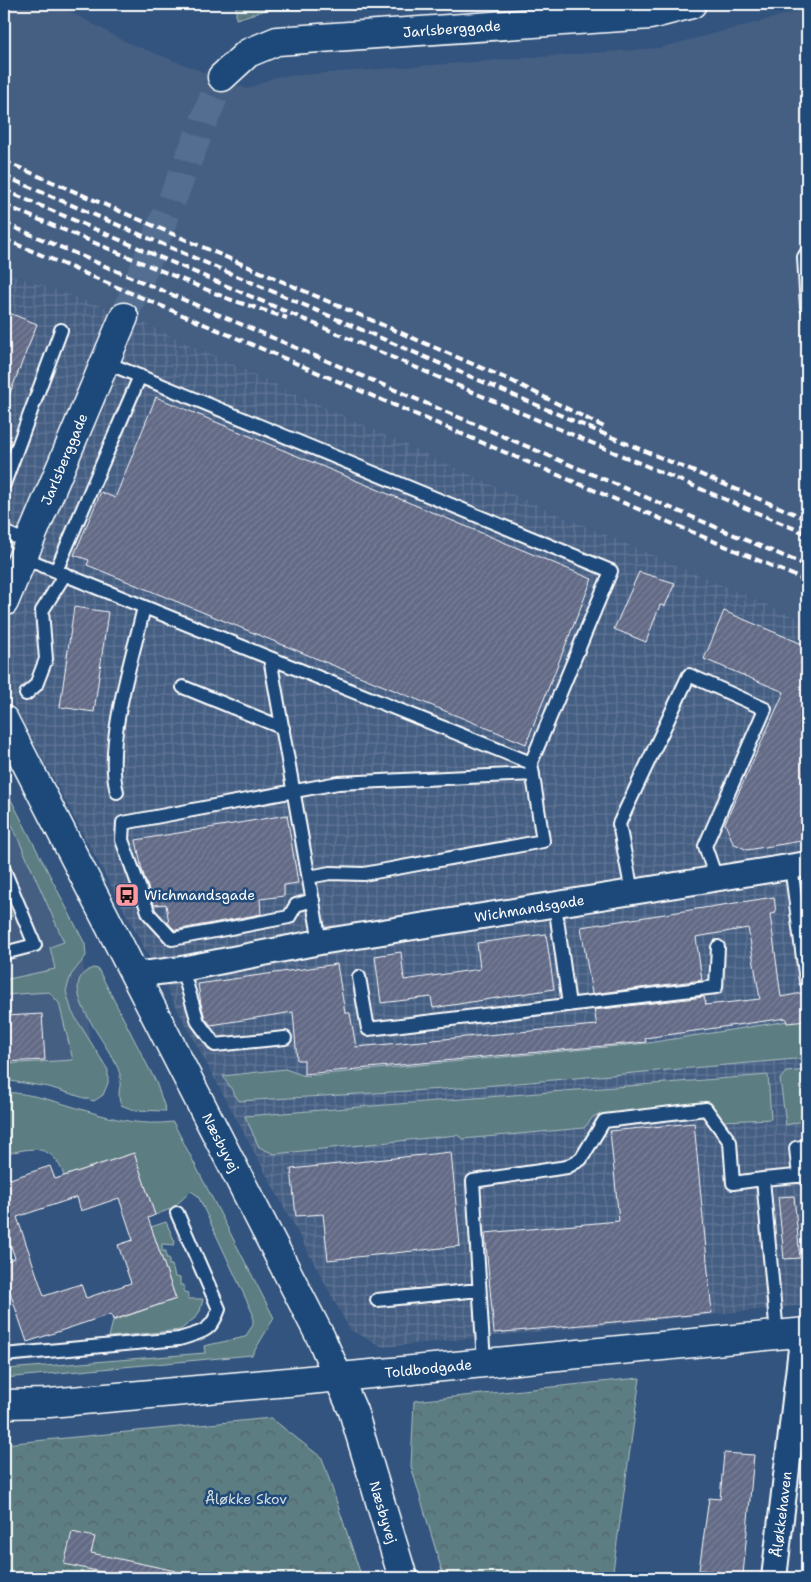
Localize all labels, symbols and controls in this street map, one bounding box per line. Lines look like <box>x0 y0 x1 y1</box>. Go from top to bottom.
street label: Jarlsberggade <box>402 16 501 41</box>
street label: Jarlsberggade <box>37 410 92 508</box>
bus stop icon: Wichmandsgade <box>114 882 140 908</box>
place label: Wichmandsgade <box>144 886 255 904</box>
street label: Wichmandsgade <box>473 891 586 926</box>
street label: Næsbyvej <box>198 1110 244 1175</box>
street label: Toldbodgade <box>384 1355 473 1382</box>
street label: Åløkkehaven <box>767 1470 796 1559</box>
street label: Næsbyvej <box>365 1479 401 1546</box>
park label: Åløkke Skov <box>205 1490 287 1508</box>

